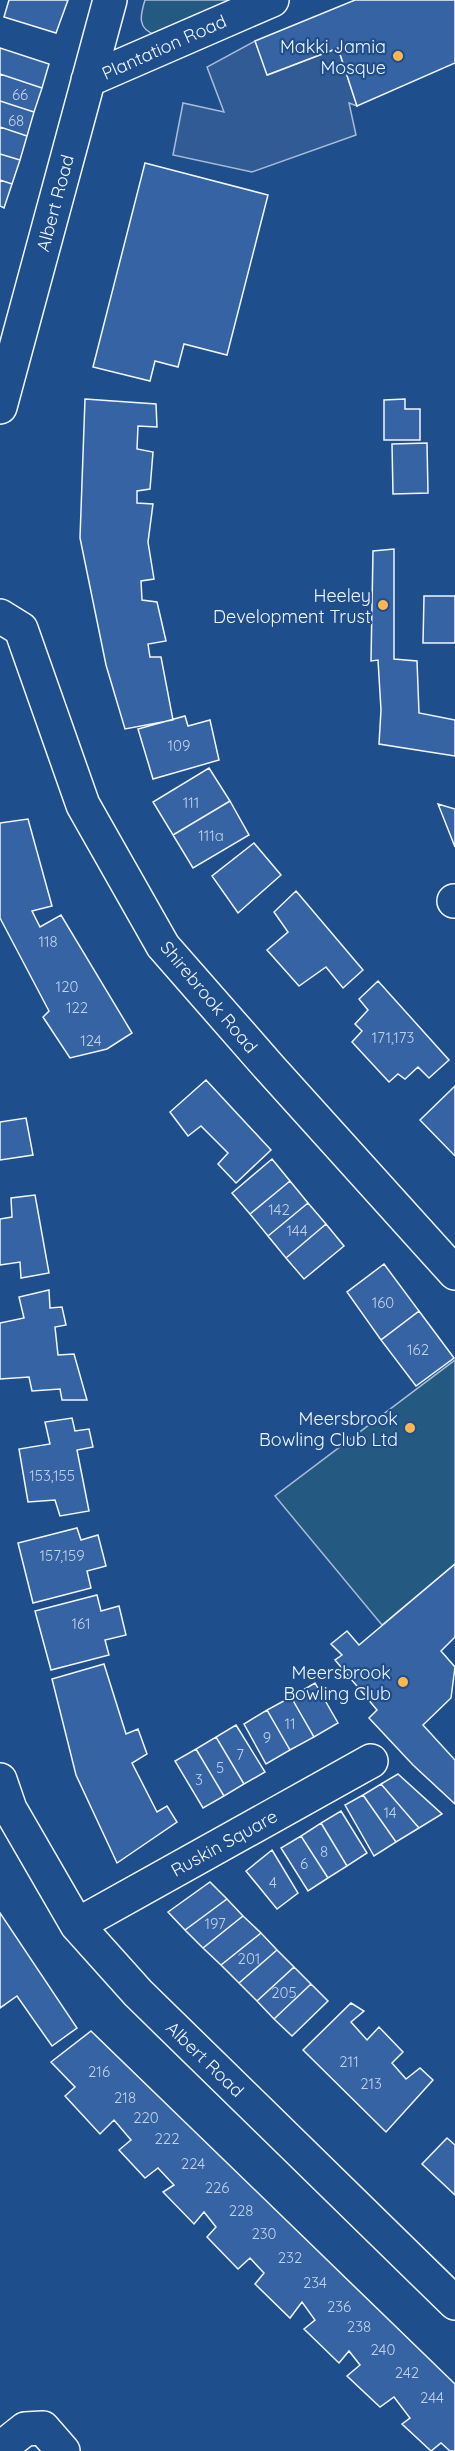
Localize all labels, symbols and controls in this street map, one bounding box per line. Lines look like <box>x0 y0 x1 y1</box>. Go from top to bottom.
street label: Plantation Road <box>98 9 230 85</box>
place label: Makki Jamia Mosque <box>280 35 386 79</box>
marker: Makki Jamia Mosque <box>391 49 405 63</box>
house number: 66 <box>12 85 28 104</box>
house number: 68 <box>8 111 24 130</box>
street label: Albert Road <box>31 152 79 254</box>
place label: Heeley Development Trust <box>213 584 371 628</box>
marker: Heeley Development Trust <box>376 598 390 612</box>
house number: 109 <box>168 736 190 755</box>
house number: 111 <box>183 793 199 812</box>
house number: 111a <box>198 826 224 845</box>
house number: 118 <box>38 932 58 951</box>
street label: Shirebrook Road <box>155 936 263 1058</box>
house number: 120 <box>56 977 78 996</box>
house number: 122 <box>66 998 88 1017</box>
house number: 171,173 <box>372 1028 415 1047</box>
house number: 124 <box>80 1031 102 1050</box>
house number: 142 <box>268 1200 290 1219</box>
house number: 144 <box>286 1221 308 1240</box>
house number: 160 <box>372 1293 394 1312</box>
house number: 162 <box>407 1340 429 1359</box>
place label: Meersbrook Bowling Club Ltd <box>259 1407 398 1451</box>
marker: Meersbrook Bowling Club Ltd <box>403 1421 417 1435</box>
house number: 153,155 <box>29 1466 75 1485</box>
house number: 157,159 <box>39 1546 85 1565</box>
house number: 161 <box>71 1614 91 1633</box>
place label: Meersbrook Bowling Club <box>283 1661 391 1705</box>
marker: Meersbrook Bowling Club <box>396 1675 410 1689</box>
house number: 11 <box>284 1714 296 1733</box>
house number: 9 <box>263 1728 271 1747</box>
house number: 7 <box>236 1745 244 1764</box>
house number: 5 <box>216 1758 224 1777</box>
house number: 3 <box>195 1770 203 1789</box>
house number: 14 <box>383 1803 397 1822</box>
street label: Ruskin Square <box>167 1804 281 1882</box>
house number: 8 <box>320 1842 328 1861</box>
house number: 6 <box>300 1854 308 1873</box>
house number: 4 <box>269 1873 277 1892</box>
house number: 197 <box>204 1914 226 1933</box>
house number: 201 <box>238 1949 260 1968</box>
house number: 205 <box>271 1983 297 2002</box>
street label: Albert Road <box>161 2016 249 2102</box>
house number: 211 <box>339 2052 359 2071</box>
house number: 216 <box>88 2062 110 2081</box>
house number: 213 <box>360 2074 382 2093</box>
house number: 218 <box>114 2088 136 2107</box>
house number: 220 <box>133 2108 159 2127</box>
house number: 222 <box>155 2129 179 2148</box>
house number: 224 <box>181 2154 205 2173</box>
house number: 226 <box>205 2178 229 2197</box>
house number: 228 <box>229 2201 253 2220</box>
house number: 230 <box>251 2224 277 2243</box>
house number: 232 <box>278 2248 302 2267</box>
house number: 234 <box>303 2273 327 2292</box>
house number: 236 <box>327 2297 351 2316</box>
house number: 238 <box>347 2317 371 2336</box>
house number: 240 <box>371 2340 396 2359</box>
house number: 242 <box>395 2363 419 2382</box>
house number: 244 <box>420 2388 444 2407</box>

